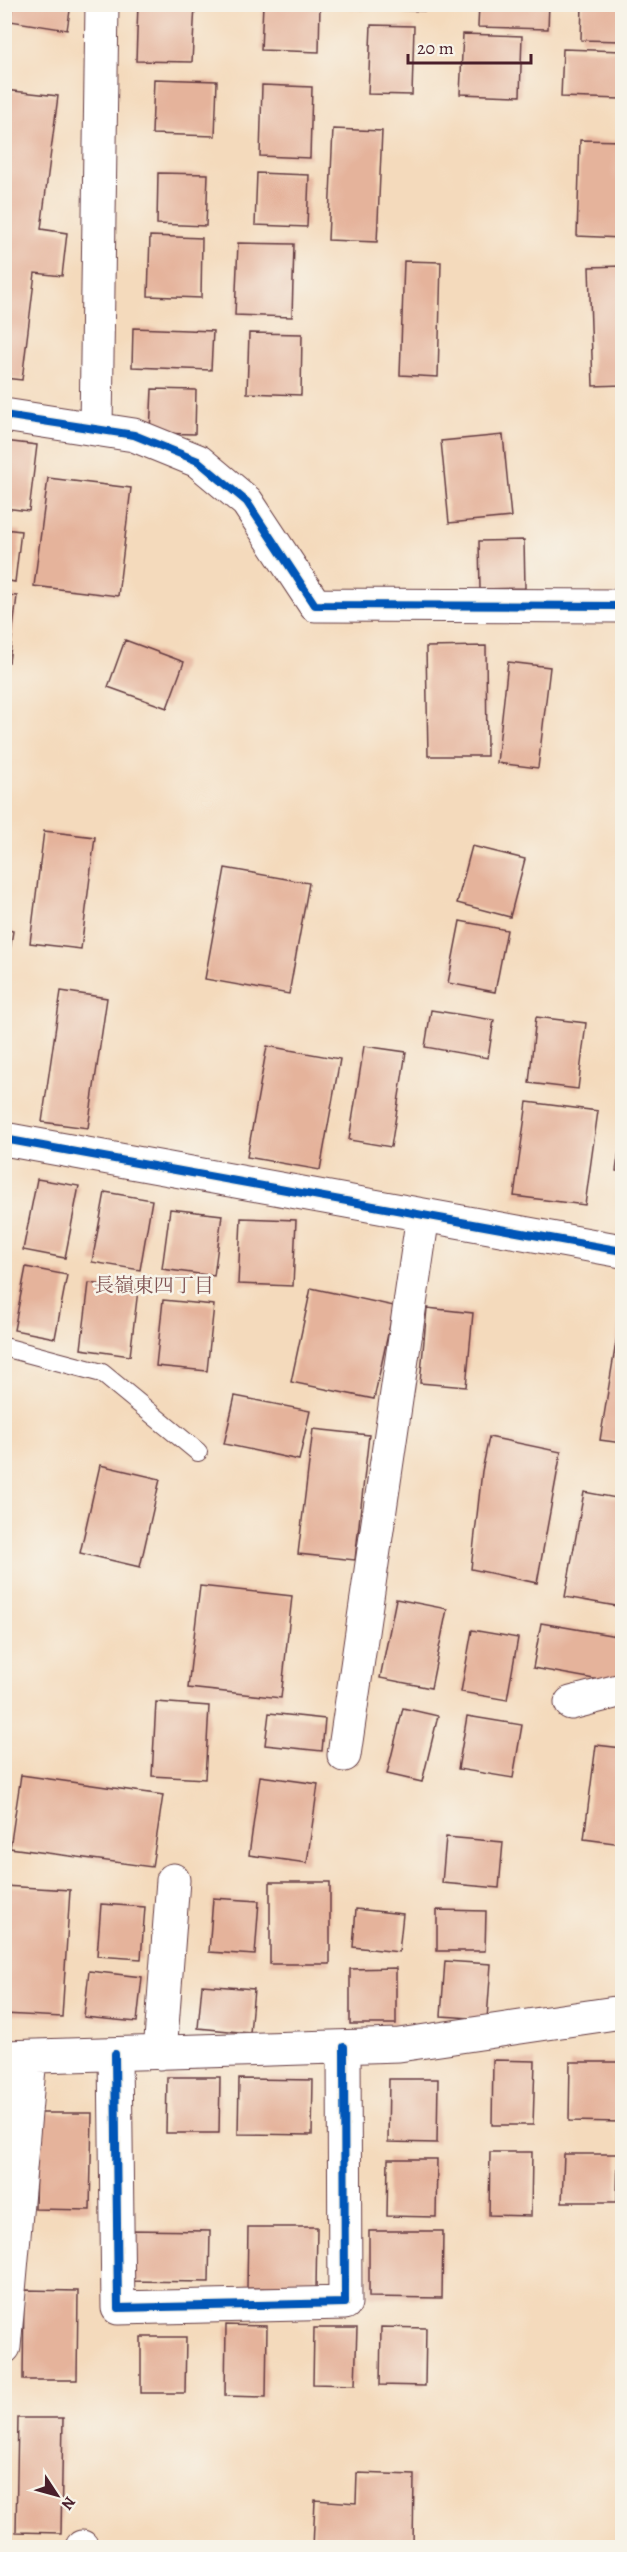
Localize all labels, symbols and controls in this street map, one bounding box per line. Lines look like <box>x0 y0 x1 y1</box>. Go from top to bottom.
scale bar <box>408 27 531 65</box>
text: 20 m <box>417 36 454 60</box>
district label: 長嶺東四丁目 <box>94 1272 214 1299</box>
north arrow <box>27 2465 87 2525</box>
text: N <box>56 2492 81 2515</box>

